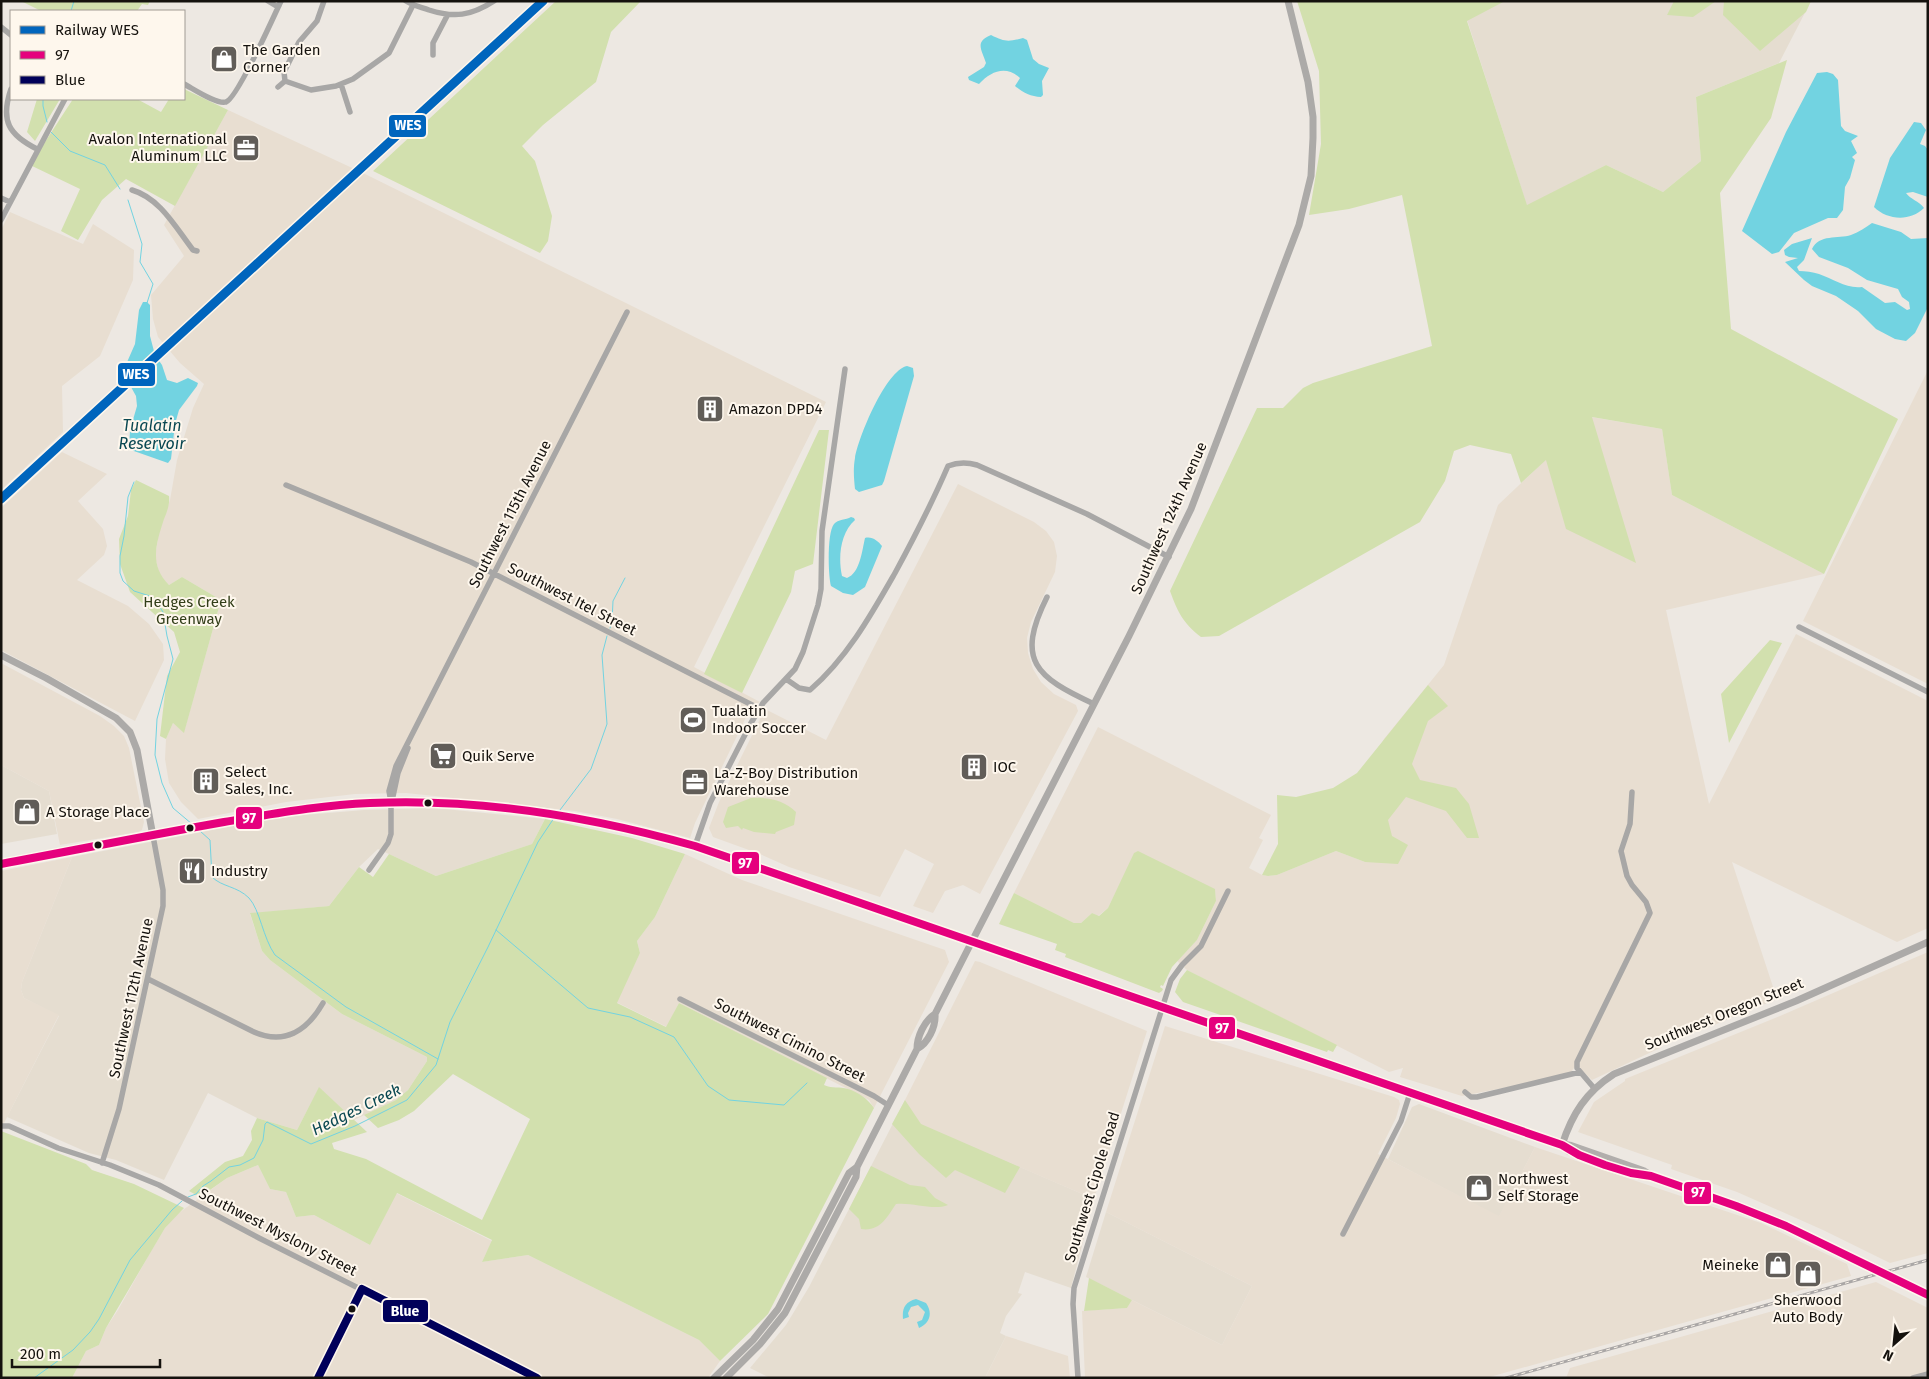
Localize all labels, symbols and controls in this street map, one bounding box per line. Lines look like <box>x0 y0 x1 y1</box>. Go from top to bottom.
legend <box>10 10 185 100</box>
text: Railway WES <box>55 21 139 39</box>
place label: The Garden Corner <box>243 41 321 76</box>
shop icon: The Garden Corner <box>209 44 239 74</box>
text: 97 <box>55 46 70 64</box>
text: Blue <box>55 71 85 89</box>
line badge: WES <box>388 114 427 138</box>
text: WES <box>394 117 422 134</box>
place label: Avalon International Aluminum LLC <box>88 130 228 165</box>
office icon: Avalon International Aluminum LLC <box>231 133 261 163</box>
line badge: WES <box>117 362 156 387</box>
text: WES <box>122 366 150 383</box>
building icon: Amazon DPD4 <box>695 394 725 424</box>
place label: Amazon DPD4 <box>729 400 823 418</box>
water label: Tualatin Reservoir <box>119 416 186 453</box>
street label: Southwest 115th Avenue <box>465 437 555 591</box>
street label: Southwest 124th Avenue <box>1127 439 1211 597</box>
street label: Southwest Itel Street <box>505 559 640 640</box>
park label: Hedges Creek Greenway <box>143 593 235 628</box>
place label: Tualatin Indoor Soccer <box>712 702 806 737</box>
sports icon: Tualatin Indoor Soccer <box>678 705 708 735</box>
supermarket icon: Quik Serve <box>428 741 458 771</box>
place label: Quik Serve <box>462 747 535 765</box>
building icon: IOC <box>959 752 989 782</box>
place label: IOC <box>993 758 1017 776</box>
place label: Select Sales, Inc. <box>225 763 292 798</box>
place label: La-Z-Boy Distribution Warehouse <box>714 764 858 799</box>
building icon: Select Sales, Inc. <box>191 766 221 796</box>
office icon: La-Z-Boy Distribution Warehouse <box>680 767 710 797</box>
shop icon: A Storage Place <box>12 797 42 827</box>
unlabelled marker <box>423 798 433 808</box>
place label: A Storage Place <box>46 803 150 821</box>
line badge: 97 <box>235 806 263 830</box>
text: 97 <box>242 810 257 827</box>
unlabelled marker <box>185 823 195 833</box>
unlabelled marker <box>93 840 103 850</box>
line badge: 97 <box>731 851 760 875</box>
text: 97 <box>738 855 753 872</box>
restaurant icon: Industry <box>177 856 207 886</box>
place label: Industry <box>211 862 268 880</box>
street label: Southwest 112th Avenue <box>105 916 157 1080</box>
street label: Southwest Oregon Street <box>1642 974 1806 1054</box>
street label: Southwest Cimino Street <box>711 994 869 1086</box>
line badge: 97 <box>1208 1016 1236 1040</box>
text: 97 <box>1215 1020 1230 1037</box>
water label: Hedges Creek <box>309 1080 404 1139</box>
street label: Southwest Cipole Road <box>1061 1110 1123 1264</box>
place label: Northwest Self Storage <box>1498 1170 1579 1205</box>
shop icon: Northwest Self Storage <box>1464 1173 1494 1203</box>
line badge: 97 <box>1683 1181 1712 1205</box>
street label: Southwest Myslony Street <box>196 1184 361 1280</box>
text: 97 <box>1691 1184 1706 1201</box>
shop icon: Meineke <box>1763 1250 1793 1280</box>
place label: Meineke <box>1702 1256 1759 1274</box>
shop icon: Sherwood Auto Body <box>1793 1259 1823 1289</box>
place label: Sherwood Auto Body <box>1773 1291 1843 1326</box>
line badge: Blue <box>382 1299 429 1323</box>
text: Blue <box>391 1303 420 1320</box>
unlabelled marker <box>347 1304 357 1314</box>
north arrow <box>1869 1319 1919 1369</box>
scale bar <box>12 1336 160 1368</box>
text: 200 m <box>20 1345 61 1363</box>
text: N <box>1880 1345 1896 1365</box>

